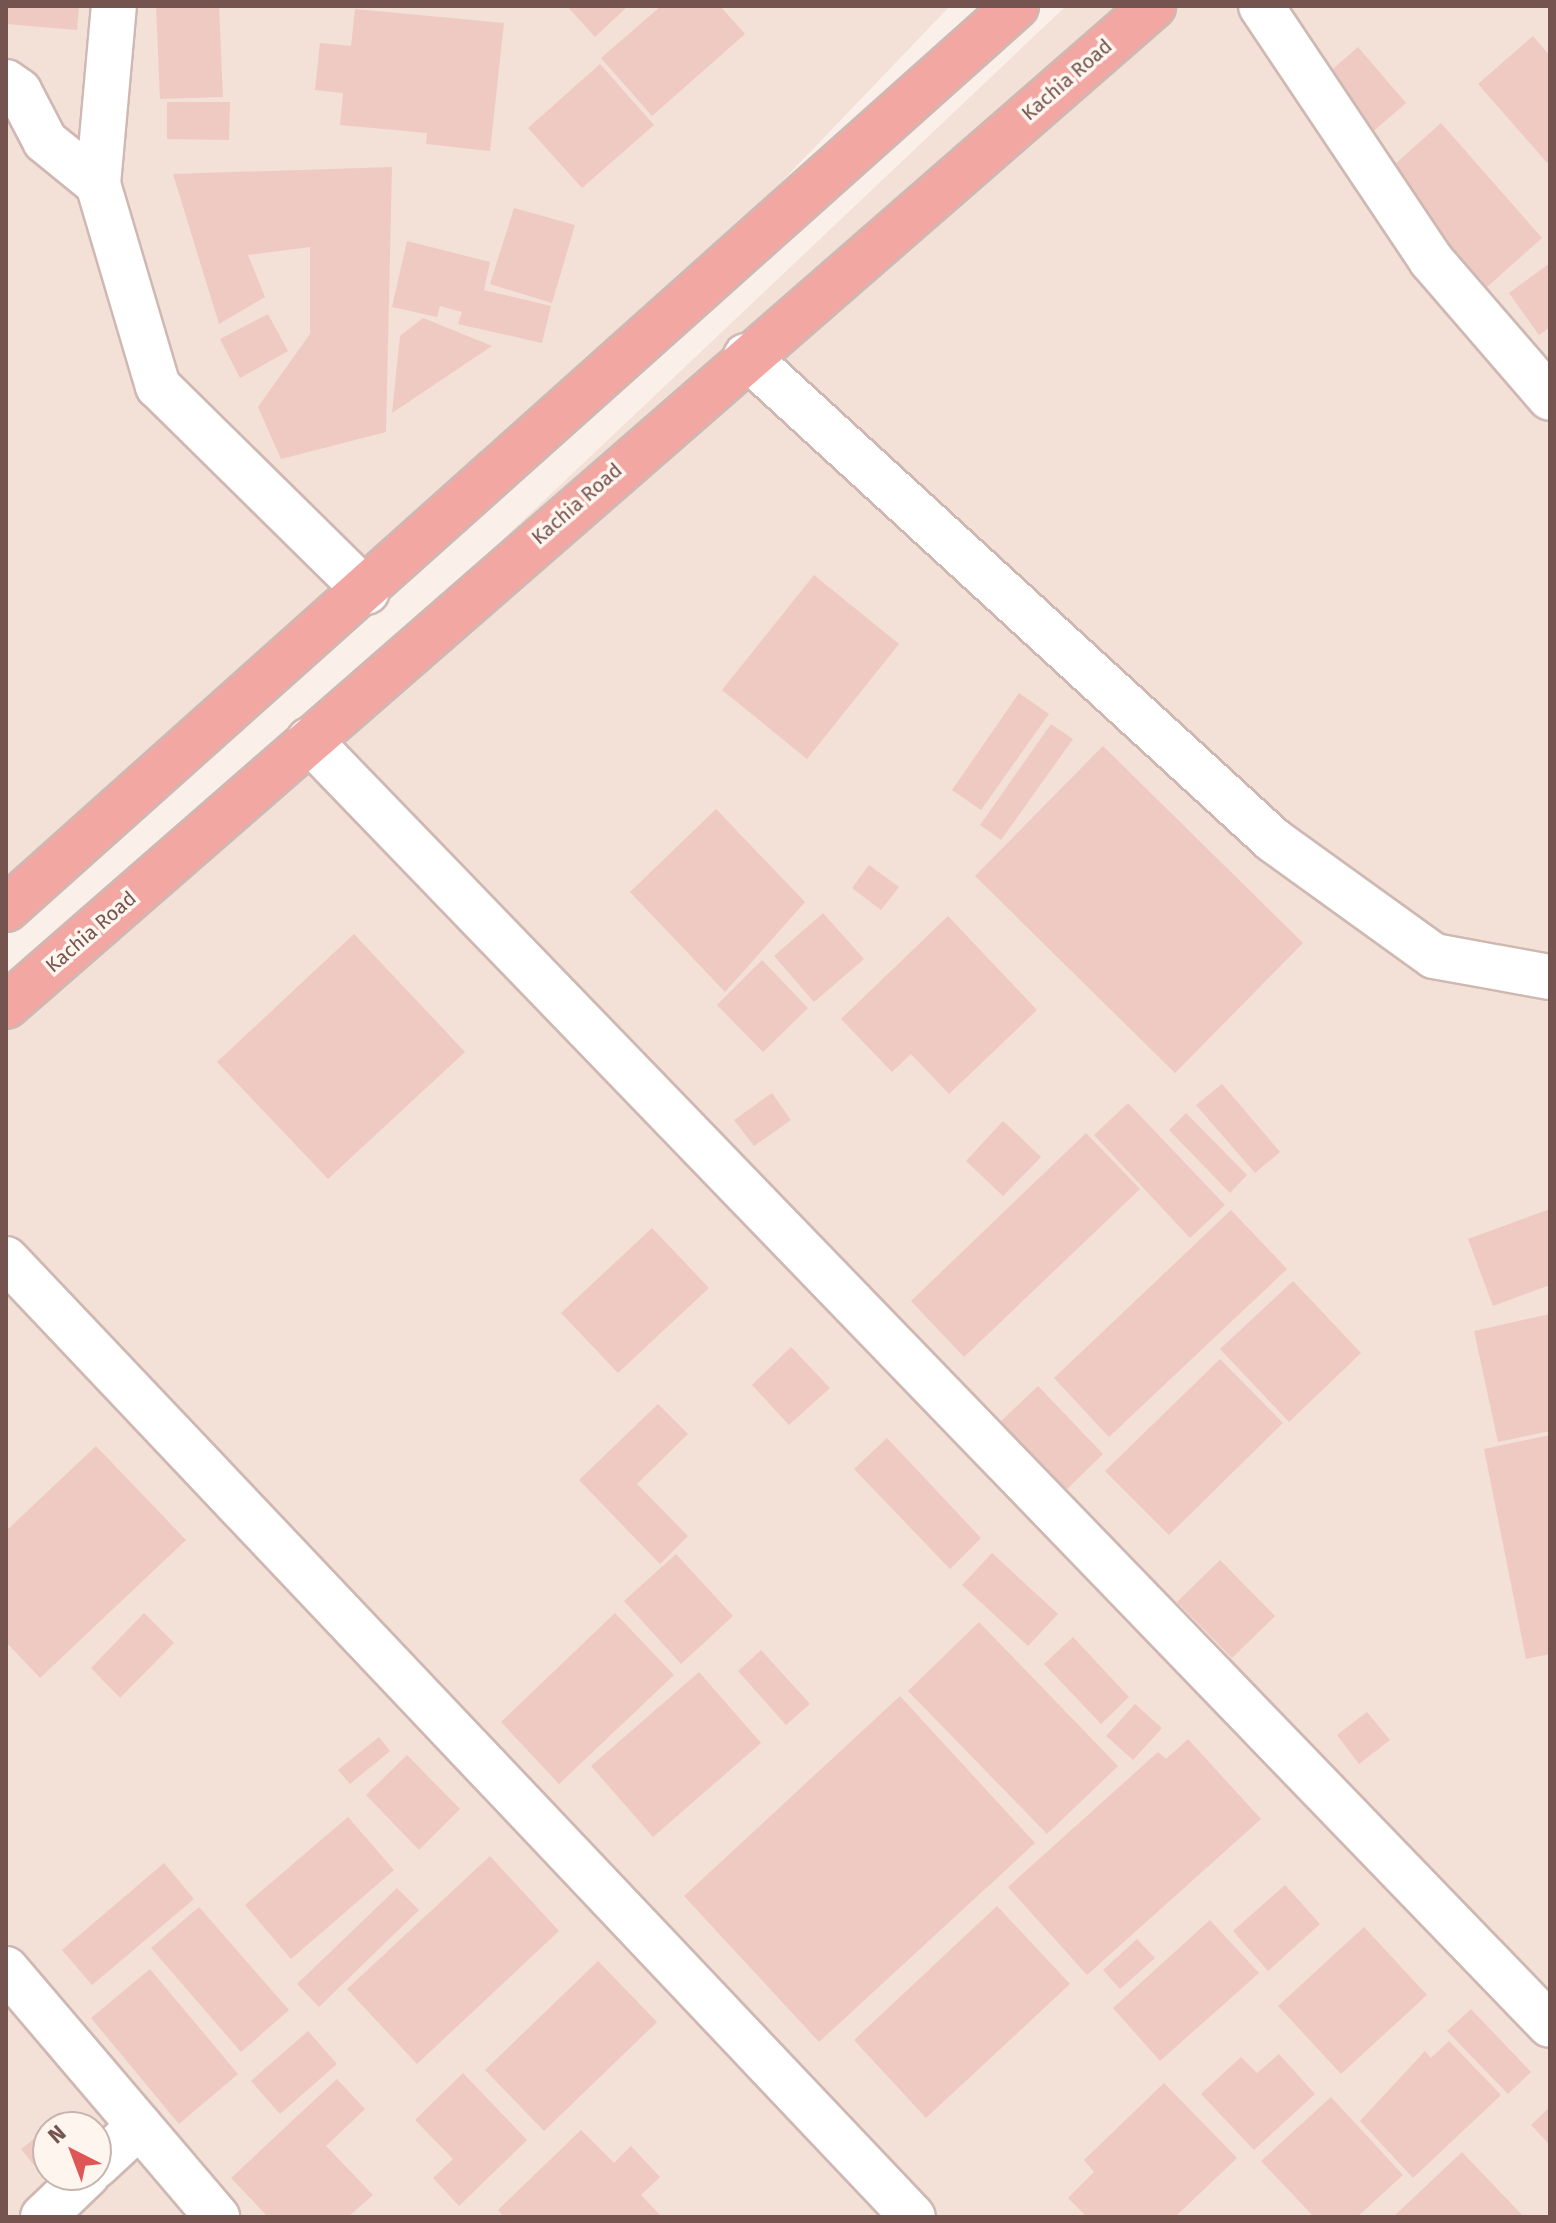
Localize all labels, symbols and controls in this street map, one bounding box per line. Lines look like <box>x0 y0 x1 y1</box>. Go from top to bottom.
street label: Kachia Road <box>1017 34 1117 126</box>
street label: Kachia Road <box>527 458 627 550</box>
street label: Kachia Road <box>41 886 141 978</box>
north arrow <box>32 2111 112 2191</box>
text: N <box>42 2119 71 2149</box>

